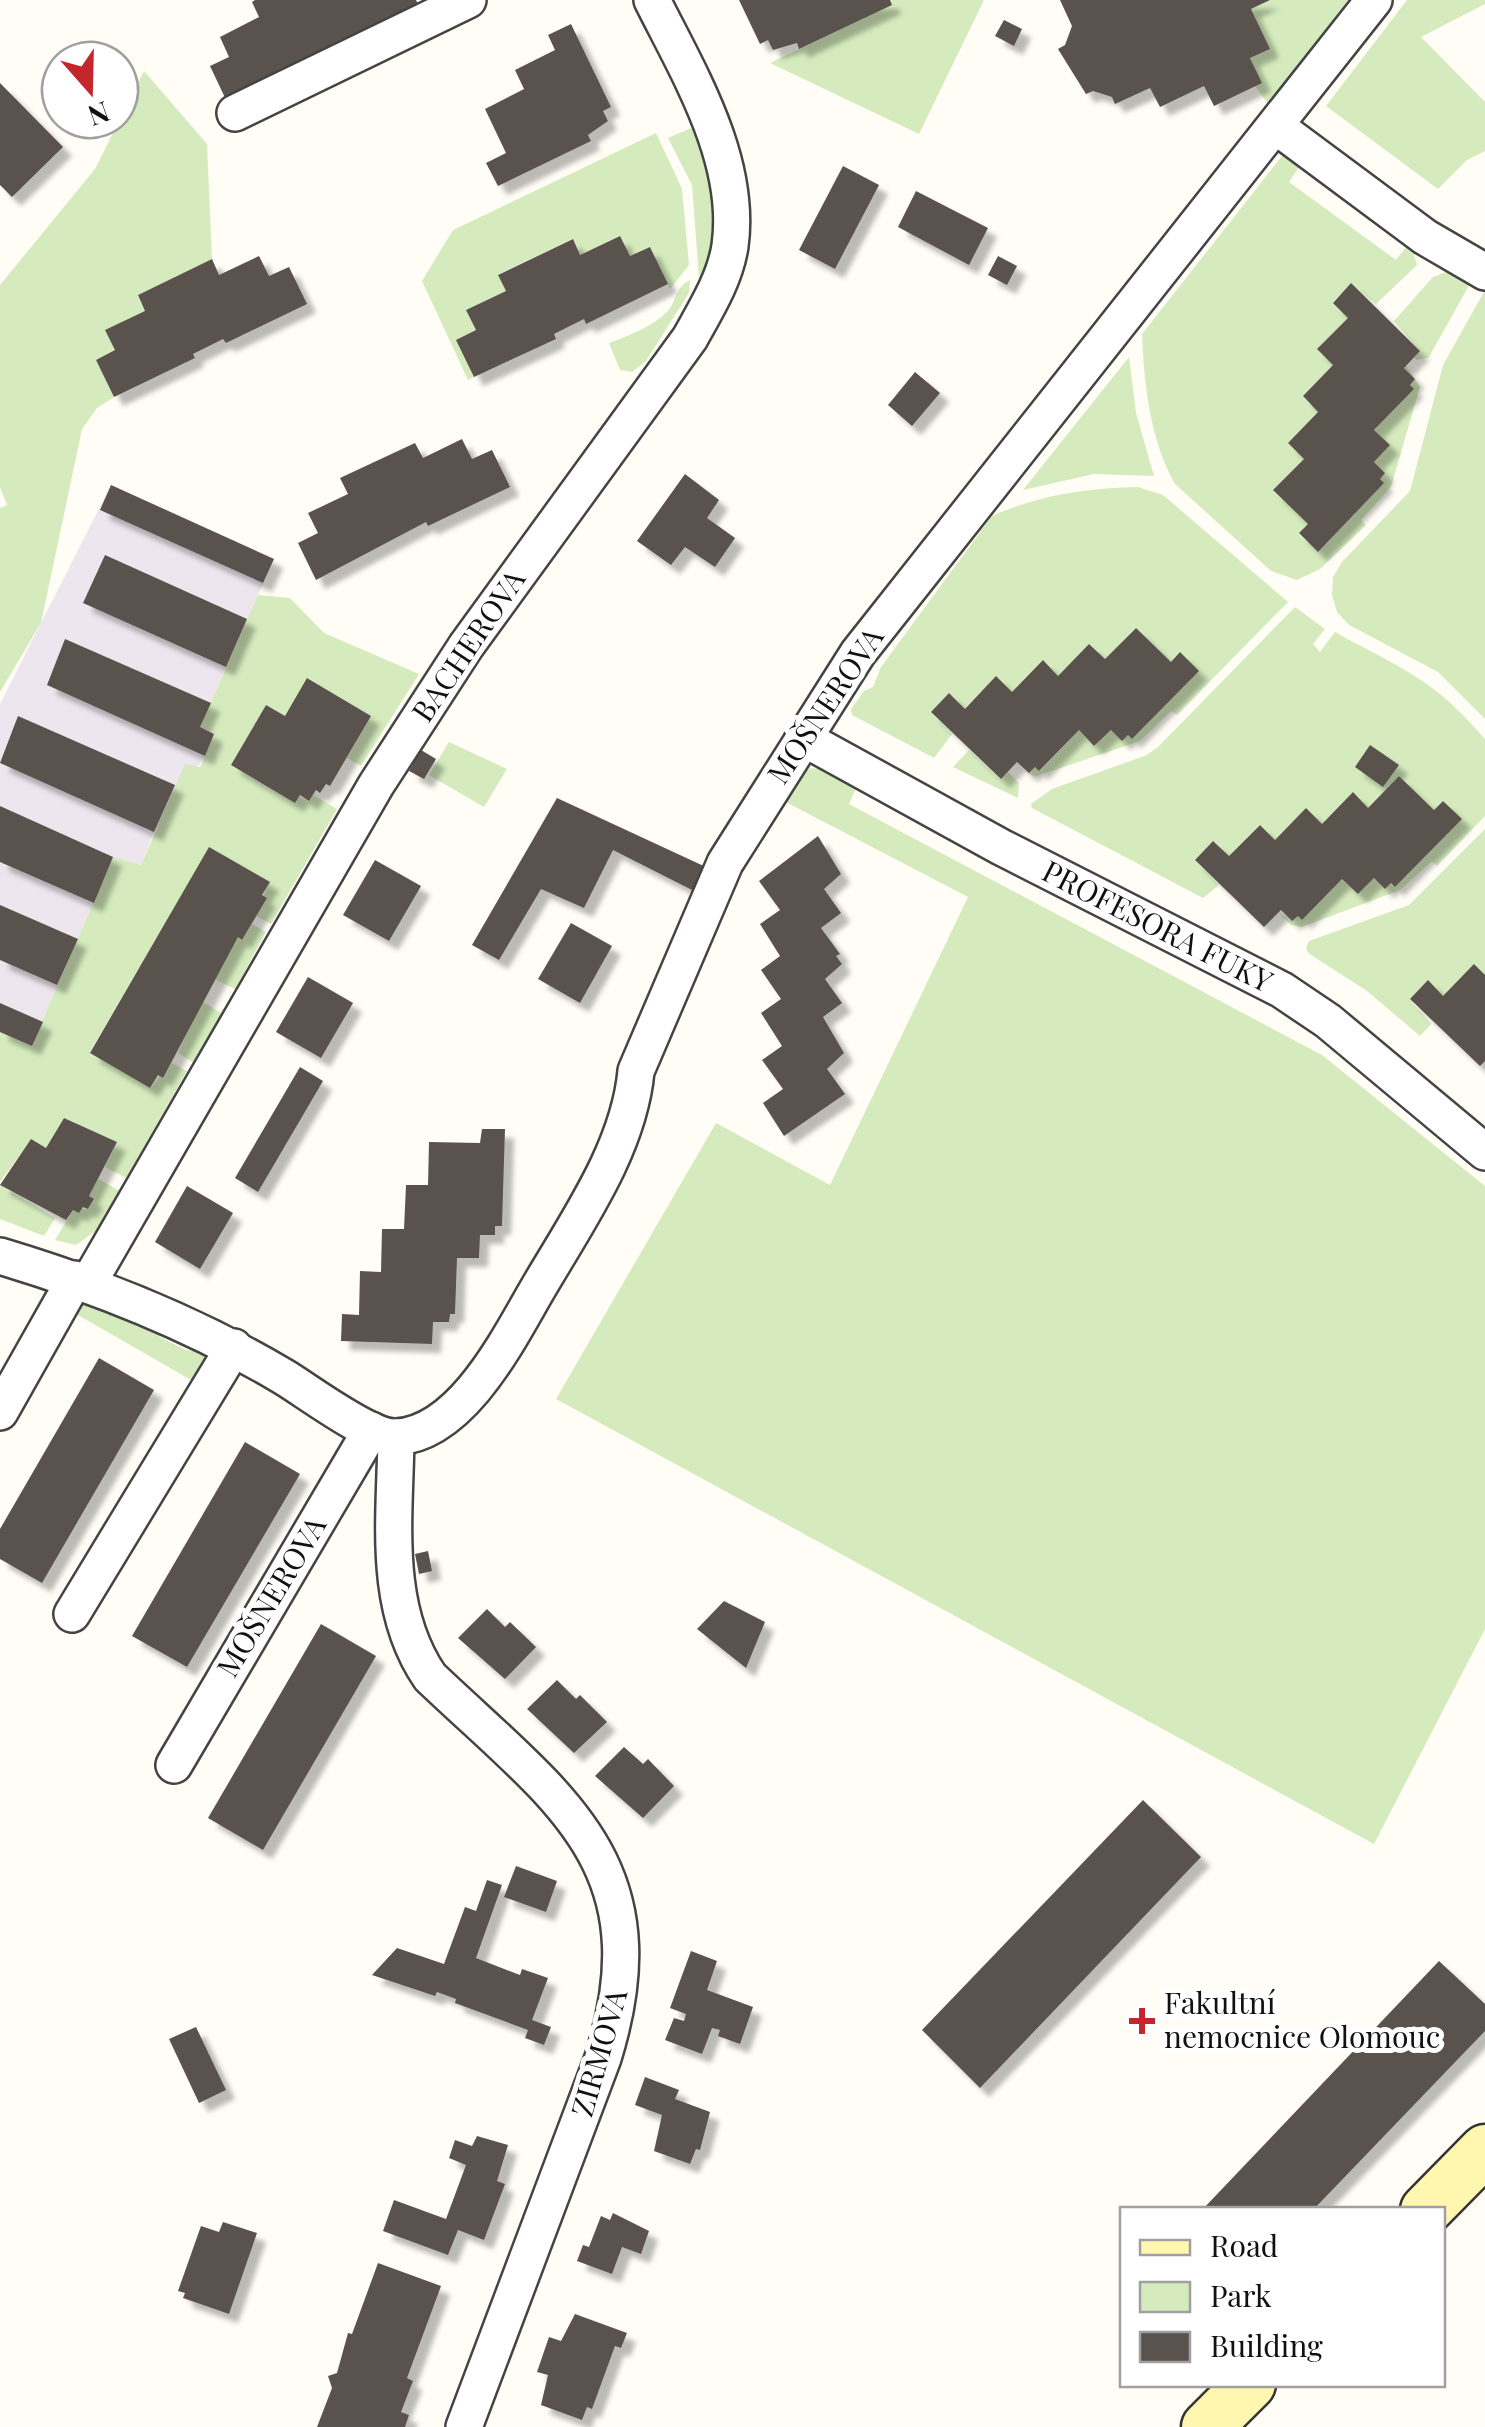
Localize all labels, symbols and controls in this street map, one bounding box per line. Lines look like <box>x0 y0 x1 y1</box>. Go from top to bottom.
north arrow <box>40 40 140 140</box>
text: N <box>83 94 115 136</box>
street label: BACHEROVA <box>402 560 534 729</box>
street label: MOŠNEROVA <box>757 618 892 791</box>
street label: PROFESORA FUKY <box>1036 850 1280 1001</box>
street label: MOŠNEROVA <box>207 1507 335 1684</box>
place label: Fakultní nemocnice Olomouc <box>1164 1982 1440 2056</box>
street label: ZIRMOVA <box>561 1983 636 2121</box>
marker: Fakultní nemocnice Olomouc <box>1129 2008 1155 2034</box>
legend <box>1120 2207 1445 2387</box>
text: Road <box>1210 2225 1278 2265</box>
text: Park <box>1210 2275 1272 2315</box>
text: Building <box>1210 2325 1323 2365</box>

